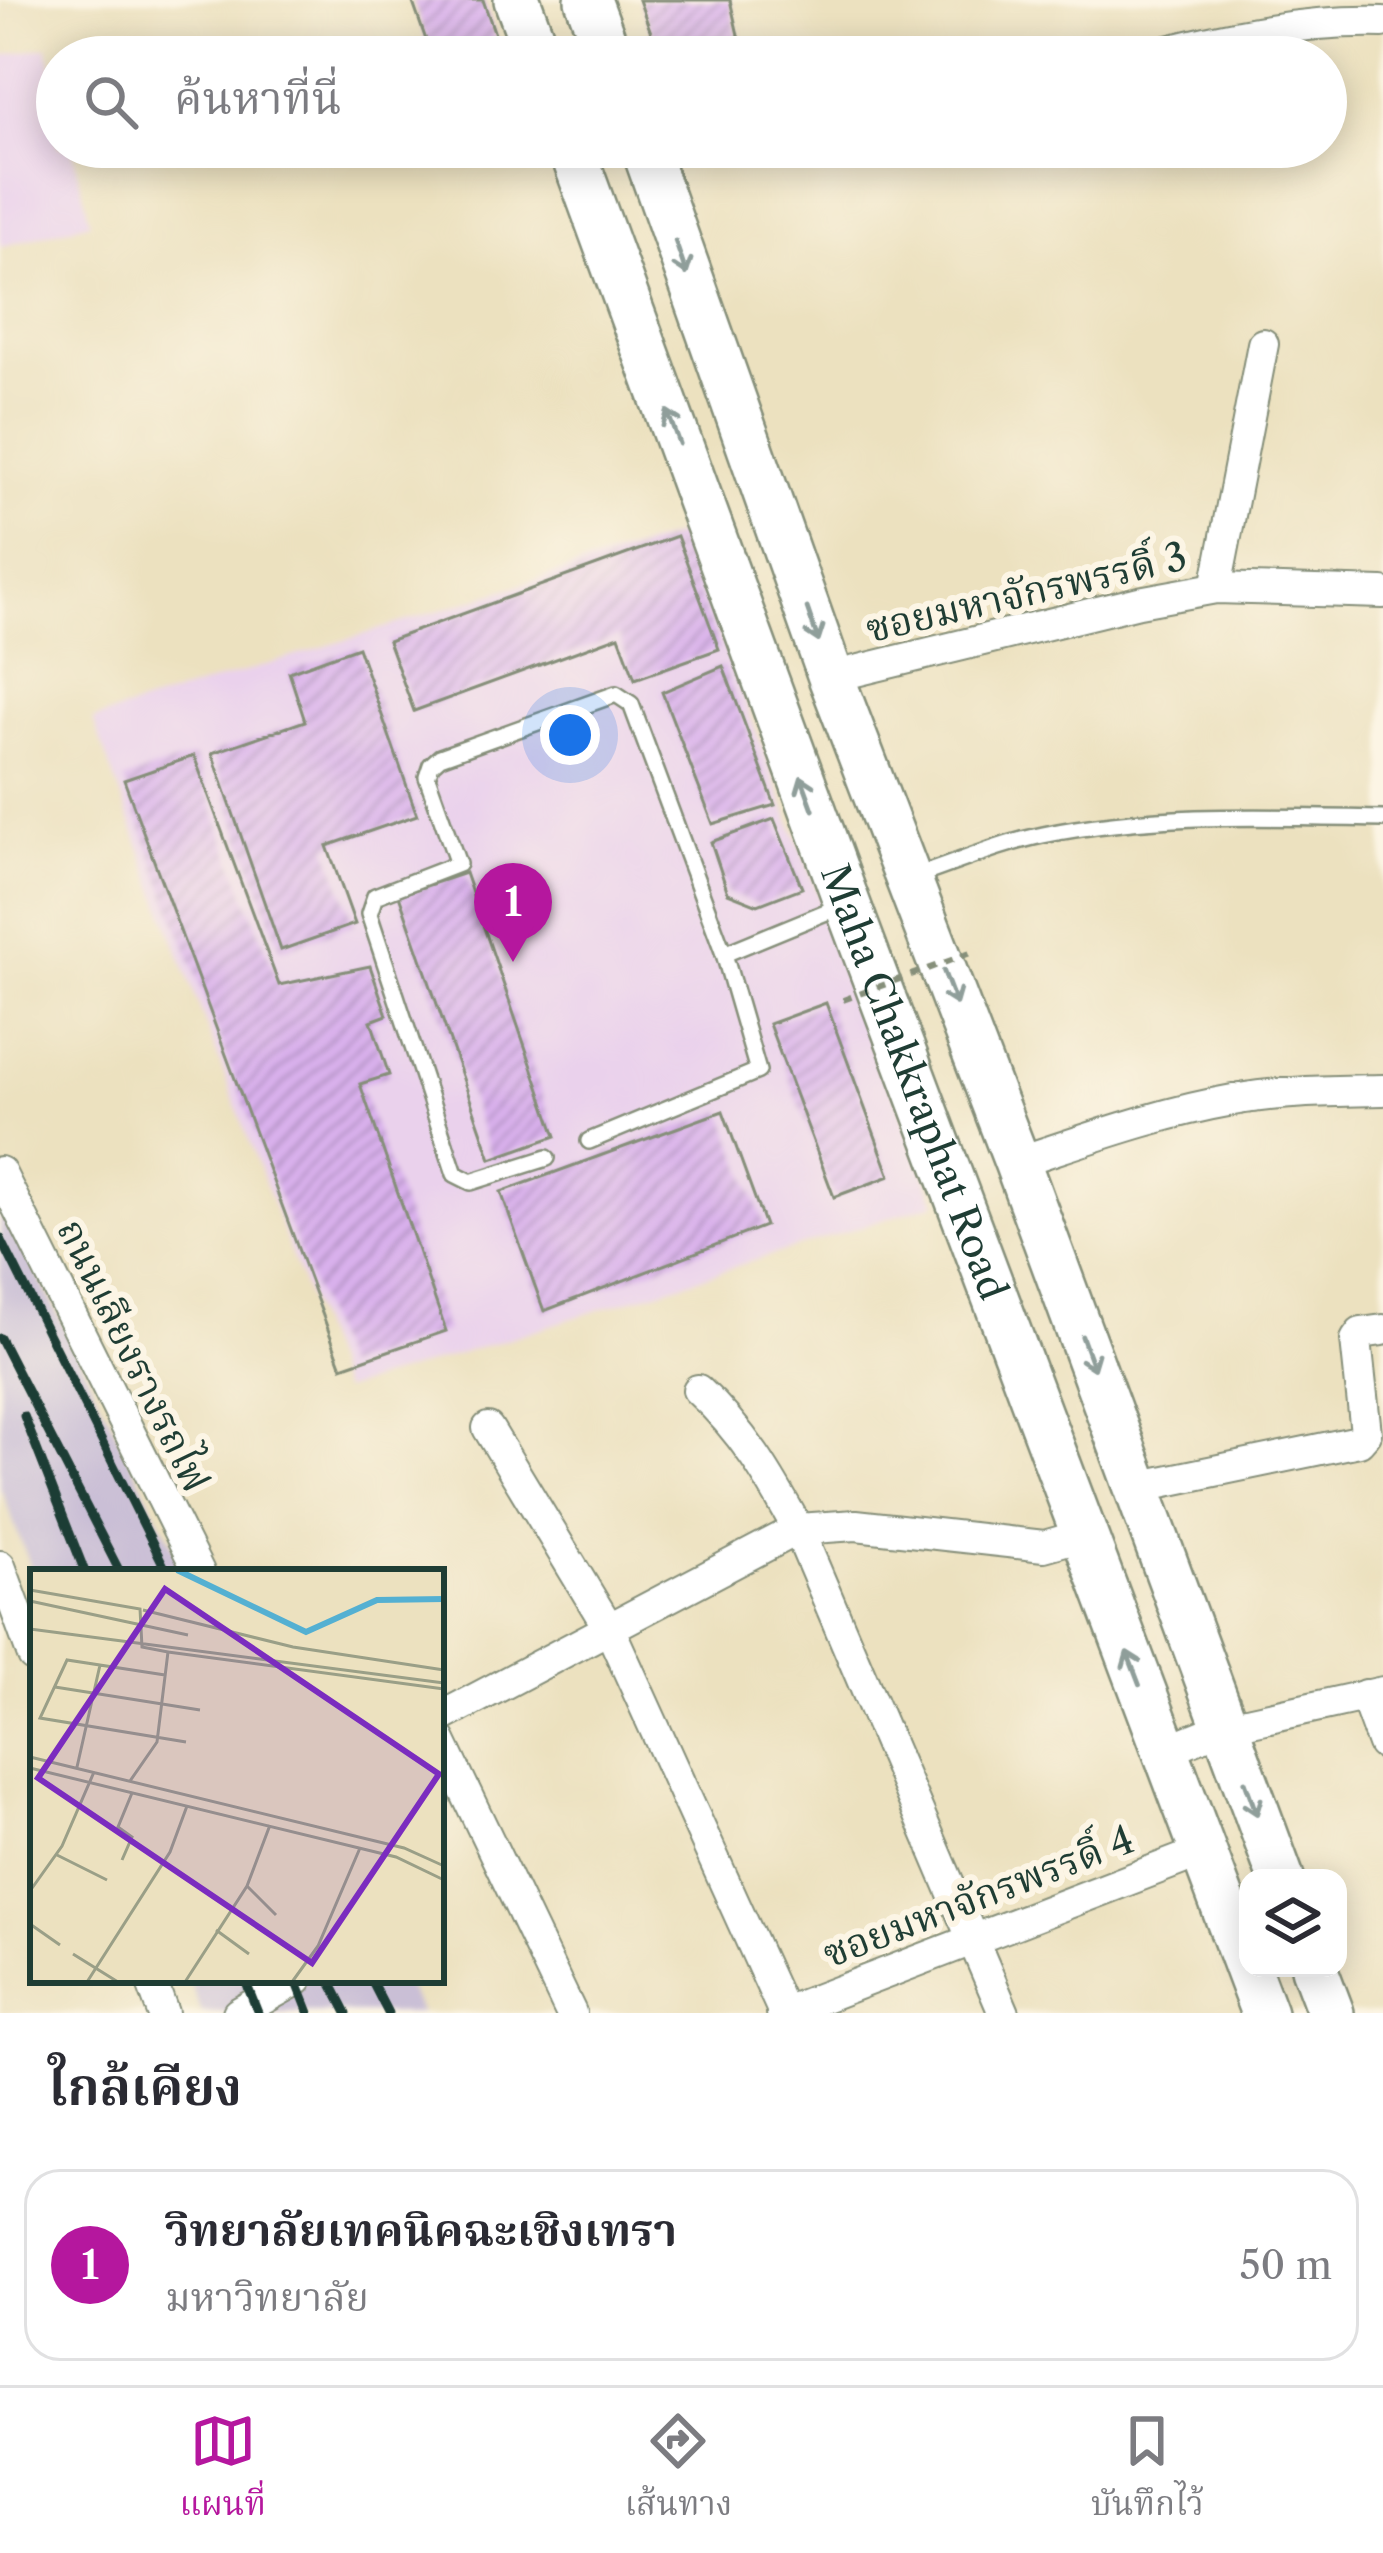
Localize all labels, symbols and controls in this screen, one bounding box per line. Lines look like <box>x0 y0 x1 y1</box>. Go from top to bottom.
search box <box>36 36 1347 168</box>
icon: search <box>78 69 144 135</box>
text: ค้นหาที่นี่ <box>174 70 342 126</box>
one-way arrow <box>672 239 693 276</box>
one-way arrow <box>661 409 683 446</box>
street label: ซอยมหาจักรพรรดิ์ 3 <box>860 529 1191 652</box>
one-way arrow <box>803 605 825 643</box>
your location <box>540 705 600 765</box>
one-way arrow <box>795 775 817 812</box>
street label: Maha Chakkraphat Road <box>811 858 1018 1306</box>
pin: 1 <box>474 863 552 962</box>
one-way arrow <box>941 969 963 1006</box>
street label: ถนนเลียงรางรถไฟ <box>47 1210 223 1499</box>
one-way arrow <box>1078 1334 1100 1371</box>
inset map <box>30 1569 444 1983</box>
one-way arrow <box>1120 1650 1142 1687</box>
one-way arrow <box>1242 1779 1263 1816</box>
street label: ซอยมหาจักรพรรดิ์ 4 <box>815 1812 1140 1977</box>
map controls <box>1239 1869 1347 1977</box>
button: layers <box>1239 1869 1347 1977</box>
text: ใกล้เคียง <box>48 2056 242 2118</box>
text: วิทยาลัยเทคนิคฉะเชิงเทรา <box>165 2202 677 2258</box>
text: 1 <box>81 2241 99 2289</box>
text: 50 m <box>1239 2241 1332 2289</box>
text: มหาวิทยาลัย <box>165 2273 369 2321</box>
tab: แผนที่ <box>179 2408 266 2533</box>
tab: เส้นทาง <box>625 2408 732 2533</box>
tab: บันทึกไว้ <box>1091 2408 1204 2533</box>

